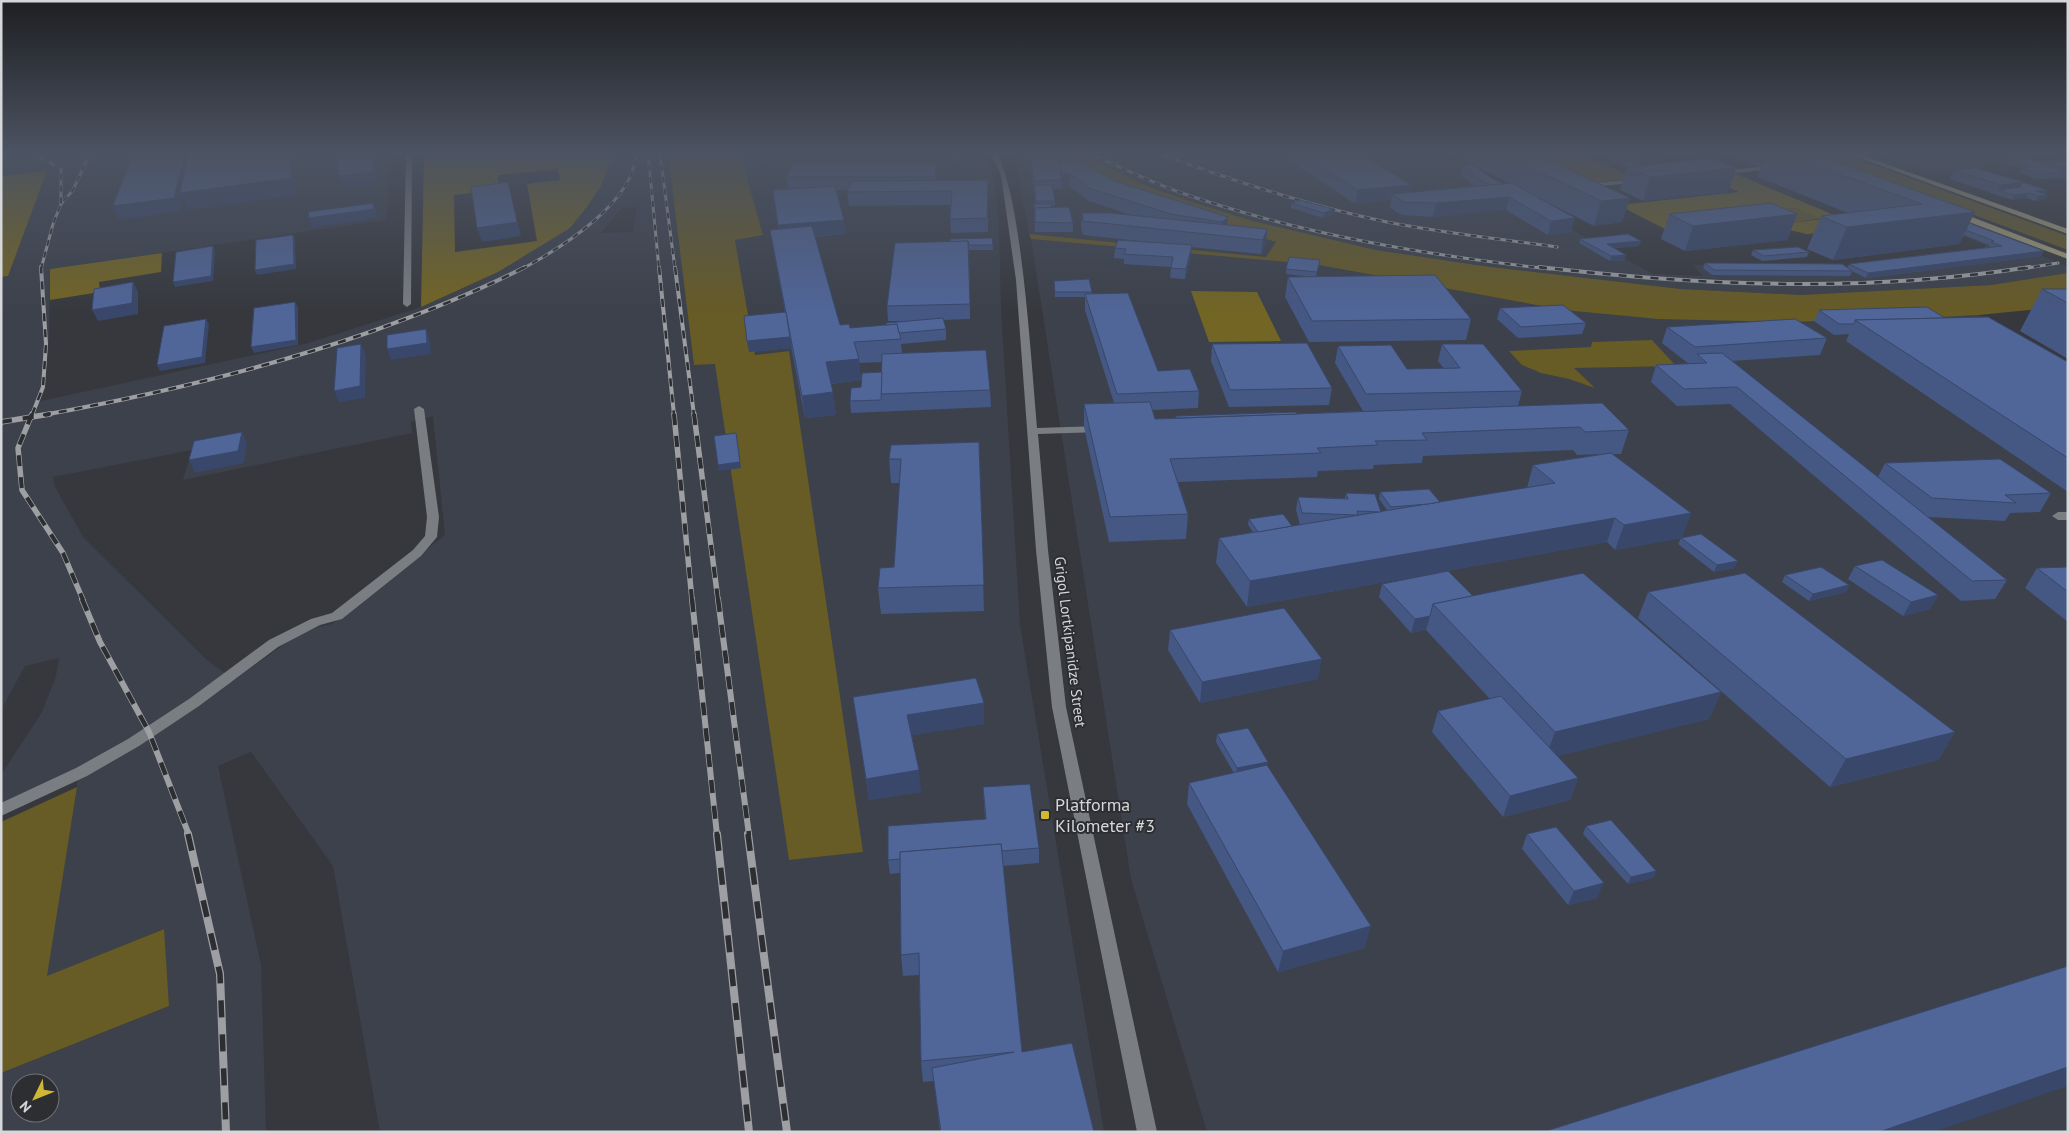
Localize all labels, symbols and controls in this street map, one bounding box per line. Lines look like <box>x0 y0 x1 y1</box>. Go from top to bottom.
street label: Grigol Lortkipanidze Street <box>1051 556 1090 728</box>
place label: Platforma Kilometer #3 <box>1055 793 1155 837</box>
marker: Platforma Kilometer #3 <box>1039 809 1051 821</box>
north arrow <box>10 1073 60 1123</box>
text: N <box>16 1097 35 1116</box>

